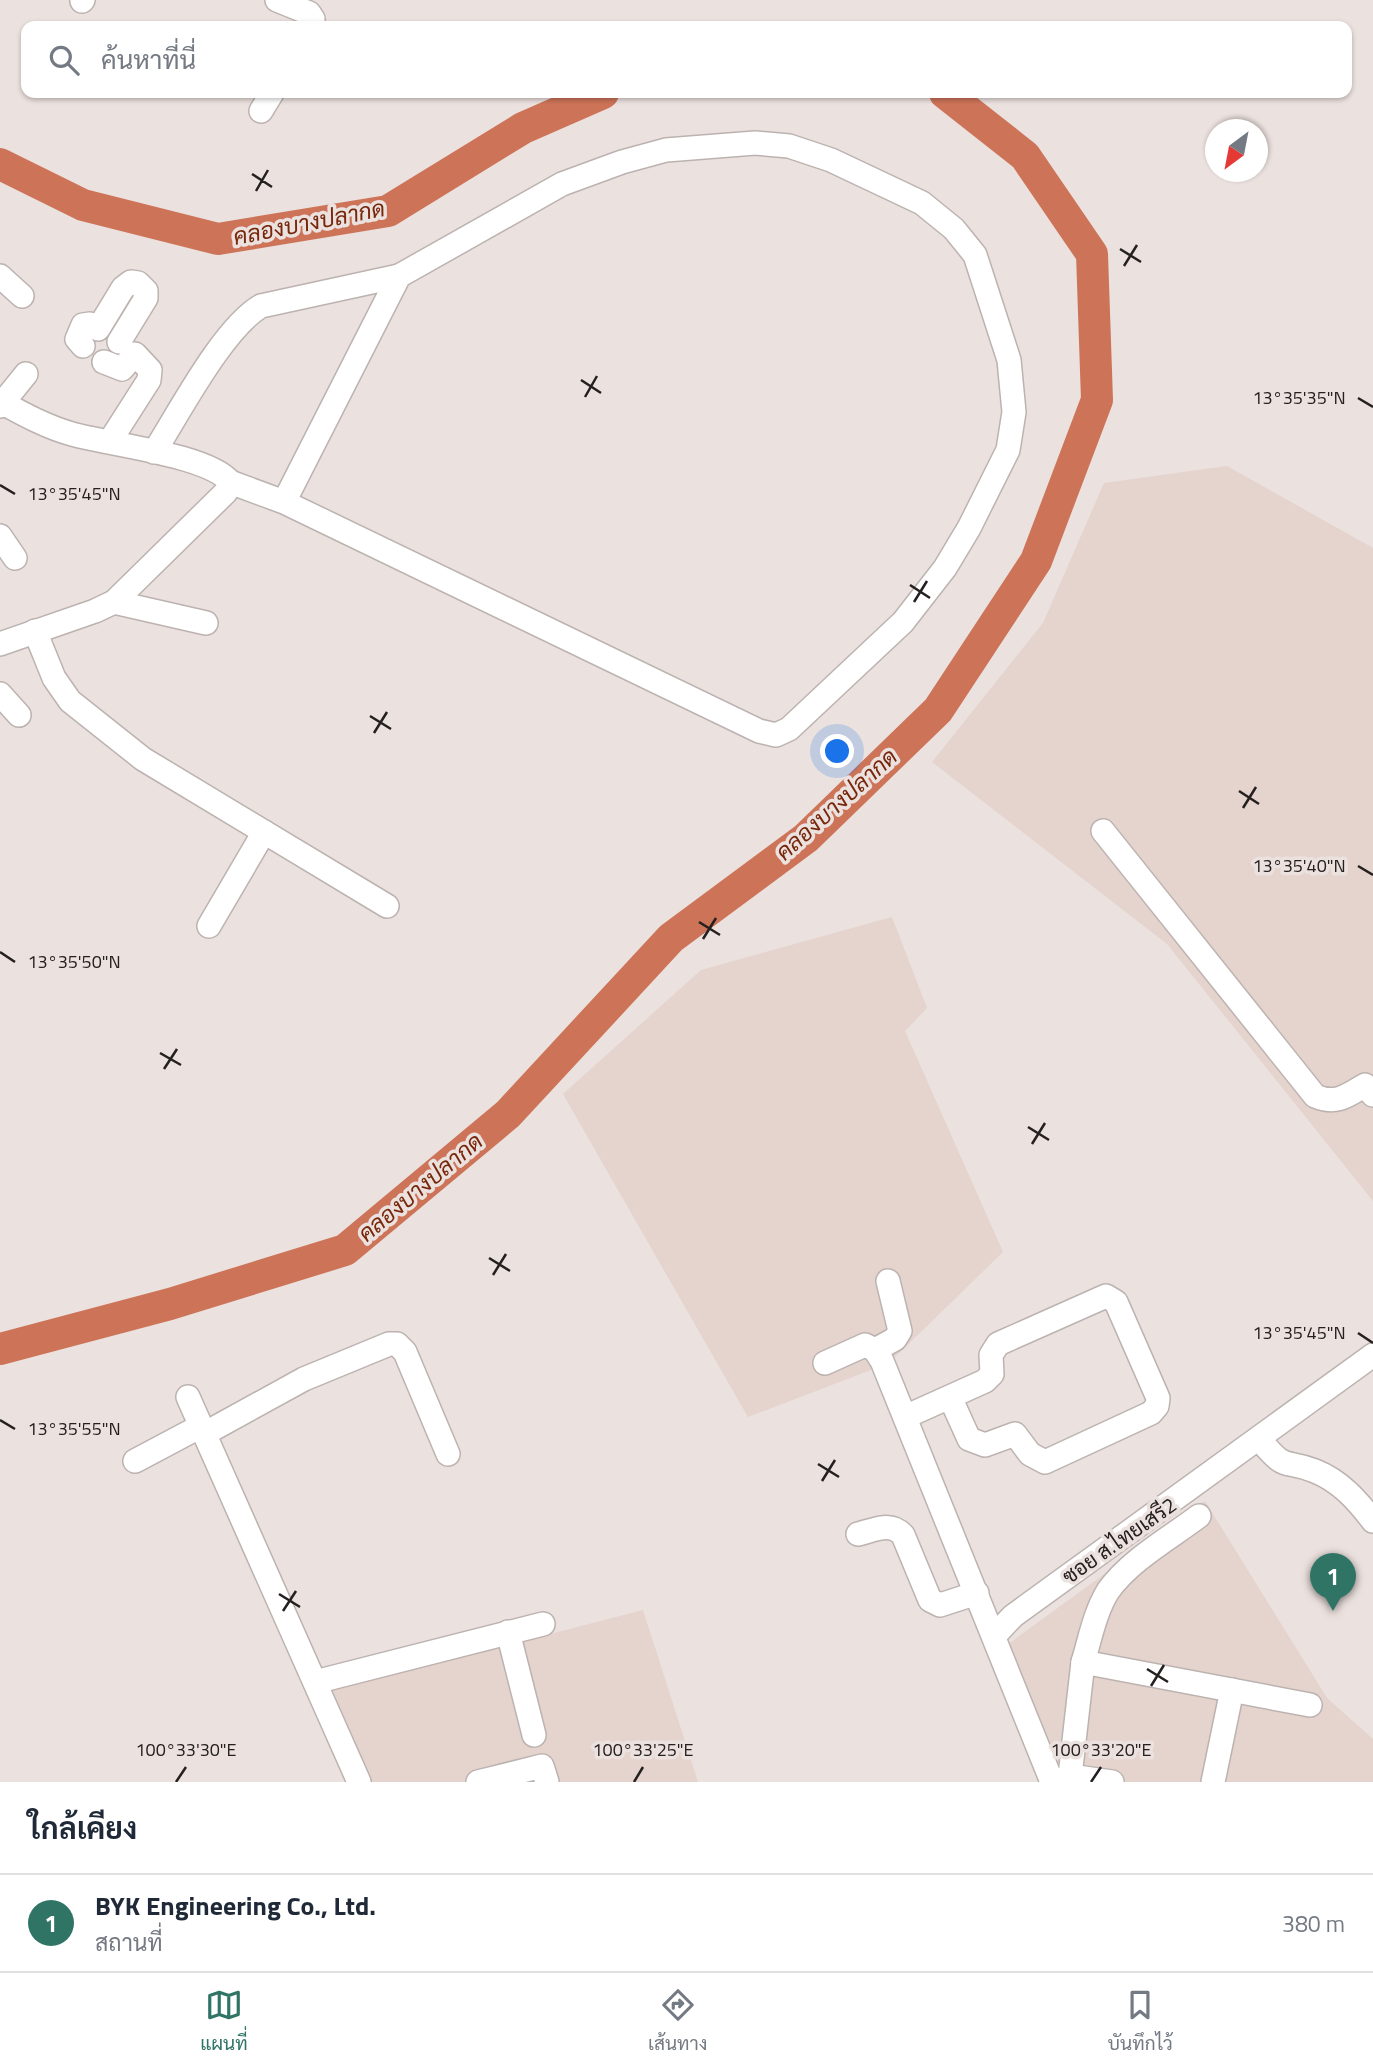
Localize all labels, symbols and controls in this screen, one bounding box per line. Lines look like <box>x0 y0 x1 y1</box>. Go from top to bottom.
search box <box>21 21 1352 98</box>
text: ค้นหาที่นี่ <box>101 40 196 79</box>
icon: search <box>45 41 83 79</box>
north arrow <box>1205 119 1268 182</box>
water label: คลองบางปลากด <box>230 190 388 254</box>
text: 13°35'35"N <box>1252 384 1346 411</box>
text: 13°35'45"N <box>27 480 121 507</box>
your location <box>820 734 854 768</box>
water label: คลองบางปลากด <box>767 739 905 869</box>
text: 13°35'40"N <box>1252 852 1346 879</box>
text: 13°35'50"N <box>27 948 121 975</box>
water label: คลองบางปลากด <box>350 1124 490 1250</box>
text: 13°35'45"N <box>1252 1319 1346 1346</box>
text: 13°35'55"N <box>27 1415 121 1442</box>
street label: ซอย ส.ไทยเสรี2 <box>1055 1489 1183 1591</box>
pin: 1 <box>1310 1553 1356 1611</box>
text: 100°33'30"E <box>135 1736 237 1763</box>
text: 100°33'25"E <box>592 1736 694 1763</box>
text: 100°33'20"E <box>1050 1736 1152 1763</box>
text: ใกล้เคียง <box>28 1805 137 1851</box>
text: BYK Engineering Co., Ltd. <box>95 1886 376 1925</box>
text: 1 <box>45 1906 57 1941</box>
text: 380 m <box>1282 1906 1345 1941</box>
text: สถานที่ <box>95 1925 163 1960</box>
tab: แผนที่ <box>200 1986 248 2057</box>
tab: เส้นทาง <box>648 1986 707 2057</box>
tab: บันทึกไว้ <box>1108 1986 1173 2057</box>

